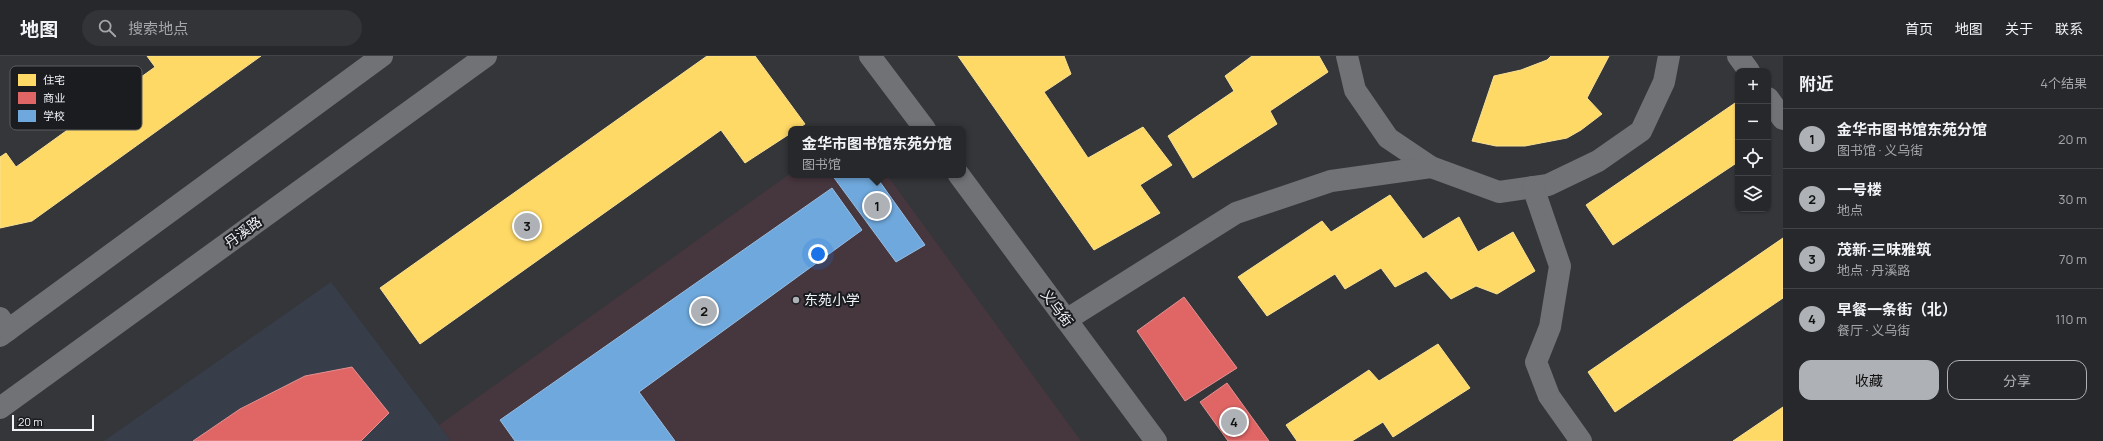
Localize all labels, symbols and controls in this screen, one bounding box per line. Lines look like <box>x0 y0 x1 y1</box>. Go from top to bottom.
search box <box>82 10 362 46</box>
text: 地图 <box>20 16 58 42</box>
icon: search <box>96 17 118 39</box>
text: 搜索地点 <box>128 18 188 39</box>
text: 首页 <box>1905 19 1933 38</box>
text: 地图 <box>1955 19 1983 38</box>
text: 关于 <box>2005 19 2033 38</box>
text: 联系 <box>2055 19 2083 38</box>
legend <box>10 66 142 130</box>
map controls <box>1735 68 1771 212</box>
button: + <box>1735 68 1771 104</box>
text: 住宅 <box>43 72 65 87</box>
text: 附近 <box>1799 72 1833 95</box>
text: 4个结果 <box>2040 74 2087 92</box>
text: 商业 <box>43 90 65 105</box>
button: − <box>1735 104 1771 140</box>
text: 学校 <box>43 108 65 123</box>
text: 金华市图书馆东苑分馆 <box>1837 119 1987 140</box>
popup <box>788 126 966 178</box>
text: 1 <box>1809 130 1815 148</box>
text: 20 m <box>2058 130 2087 148</box>
text: 金华市图书馆东苑分馆 <box>802 133 952 154</box>
button: locate <box>1735 140 1771 176</box>
text: 图书馆 · 义乌街 <box>1837 141 1923 159</box>
text: 图书馆 <box>802 155 841 173</box>
button: layers <box>1735 176 1771 212</box>
text: 一号楼 <box>1837 179 1882 200</box>
text: 2 <box>1808 190 1816 208</box>
text: 30 m <box>2058 190 2087 208</box>
pin: 1 <box>864 191 890 221</box>
text: 地点 <box>1837 201 1863 219</box>
pin: 3 <box>514 211 540 241</box>
street label: 丹溪路 <box>220 212 265 252</box>
text: 茂新·三味雅筑 <box>1837 239 1931 260</box>
your location <box>808 244 828 264</box>
text: 3 <box>1808 250 1816 268</box>
text: 70 m <box>2059 250 2087 268</box>
text: 地点 · 丹溪路 <box>1837 261 1910 279</box>
street label: 义乌街 <box>1037 285 1078 330</box>
place label: 东苑小学 <box>804 290 860 309</box>
marker: 东苑小学 <box>791 295 801 305</box>
pin: 2 <box>691 296 717 326</box>
text: 早餐一条街（北） <box>1837 299 1957 320</box>
text: 4 <box>1808 310 1816 328</box>
text: 110 m <box>2055 310 2087 328</box>
text: 餐厅 · 义乌街 <box>1837 321 1910 339</box>
button: 收藏 <box>1799 360 1939 400</box>
button: 分享 <box>1947 360 2087 400</box>
pin: 4 <box>1221 407 1247 437</box>
scale bar <box>12 413 94 432</box>
text: 20 m <box>18 414 43 429</box>

